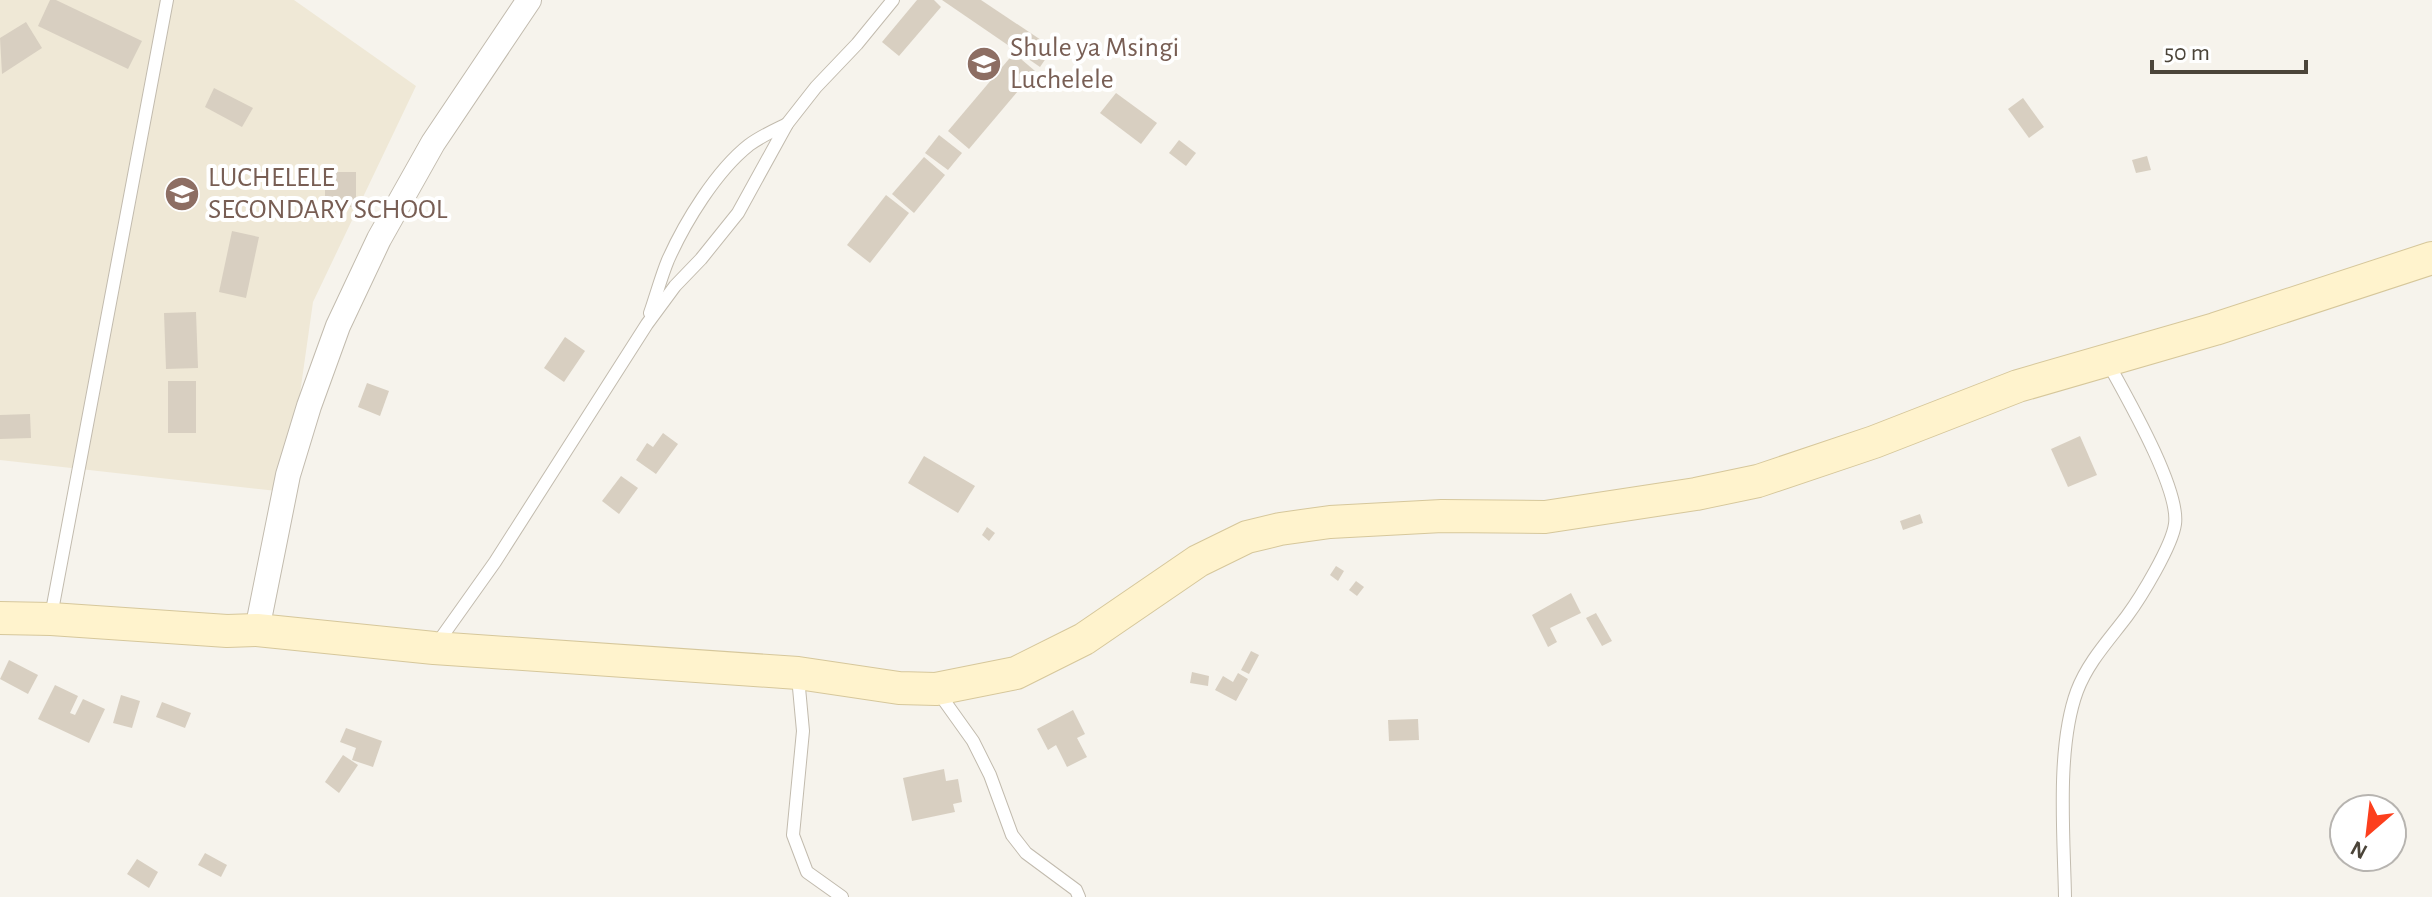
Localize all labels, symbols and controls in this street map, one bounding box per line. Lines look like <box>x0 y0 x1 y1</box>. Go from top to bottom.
scale bar <box>2152 24 2306 74</box>
place label: Shule ya Msingi Luchelele <box>1010 34 1179 94</box>
text: 50 m <box>2164 41 2210 65</box>
school or university icon: Shule ya Msingi Luchelele <box>965 45 1003 83</box>
place label: LUCHELELE SECONDARY SCHOOL <box>208 164 448 224</box>
school or university icon: LUCHELELE SECONDARY SCHOOL <box>163 175 201 213</box>
north arrow <box>2328 793 2408 873</box>
text: N <box>2347 836 2371 863</box>

